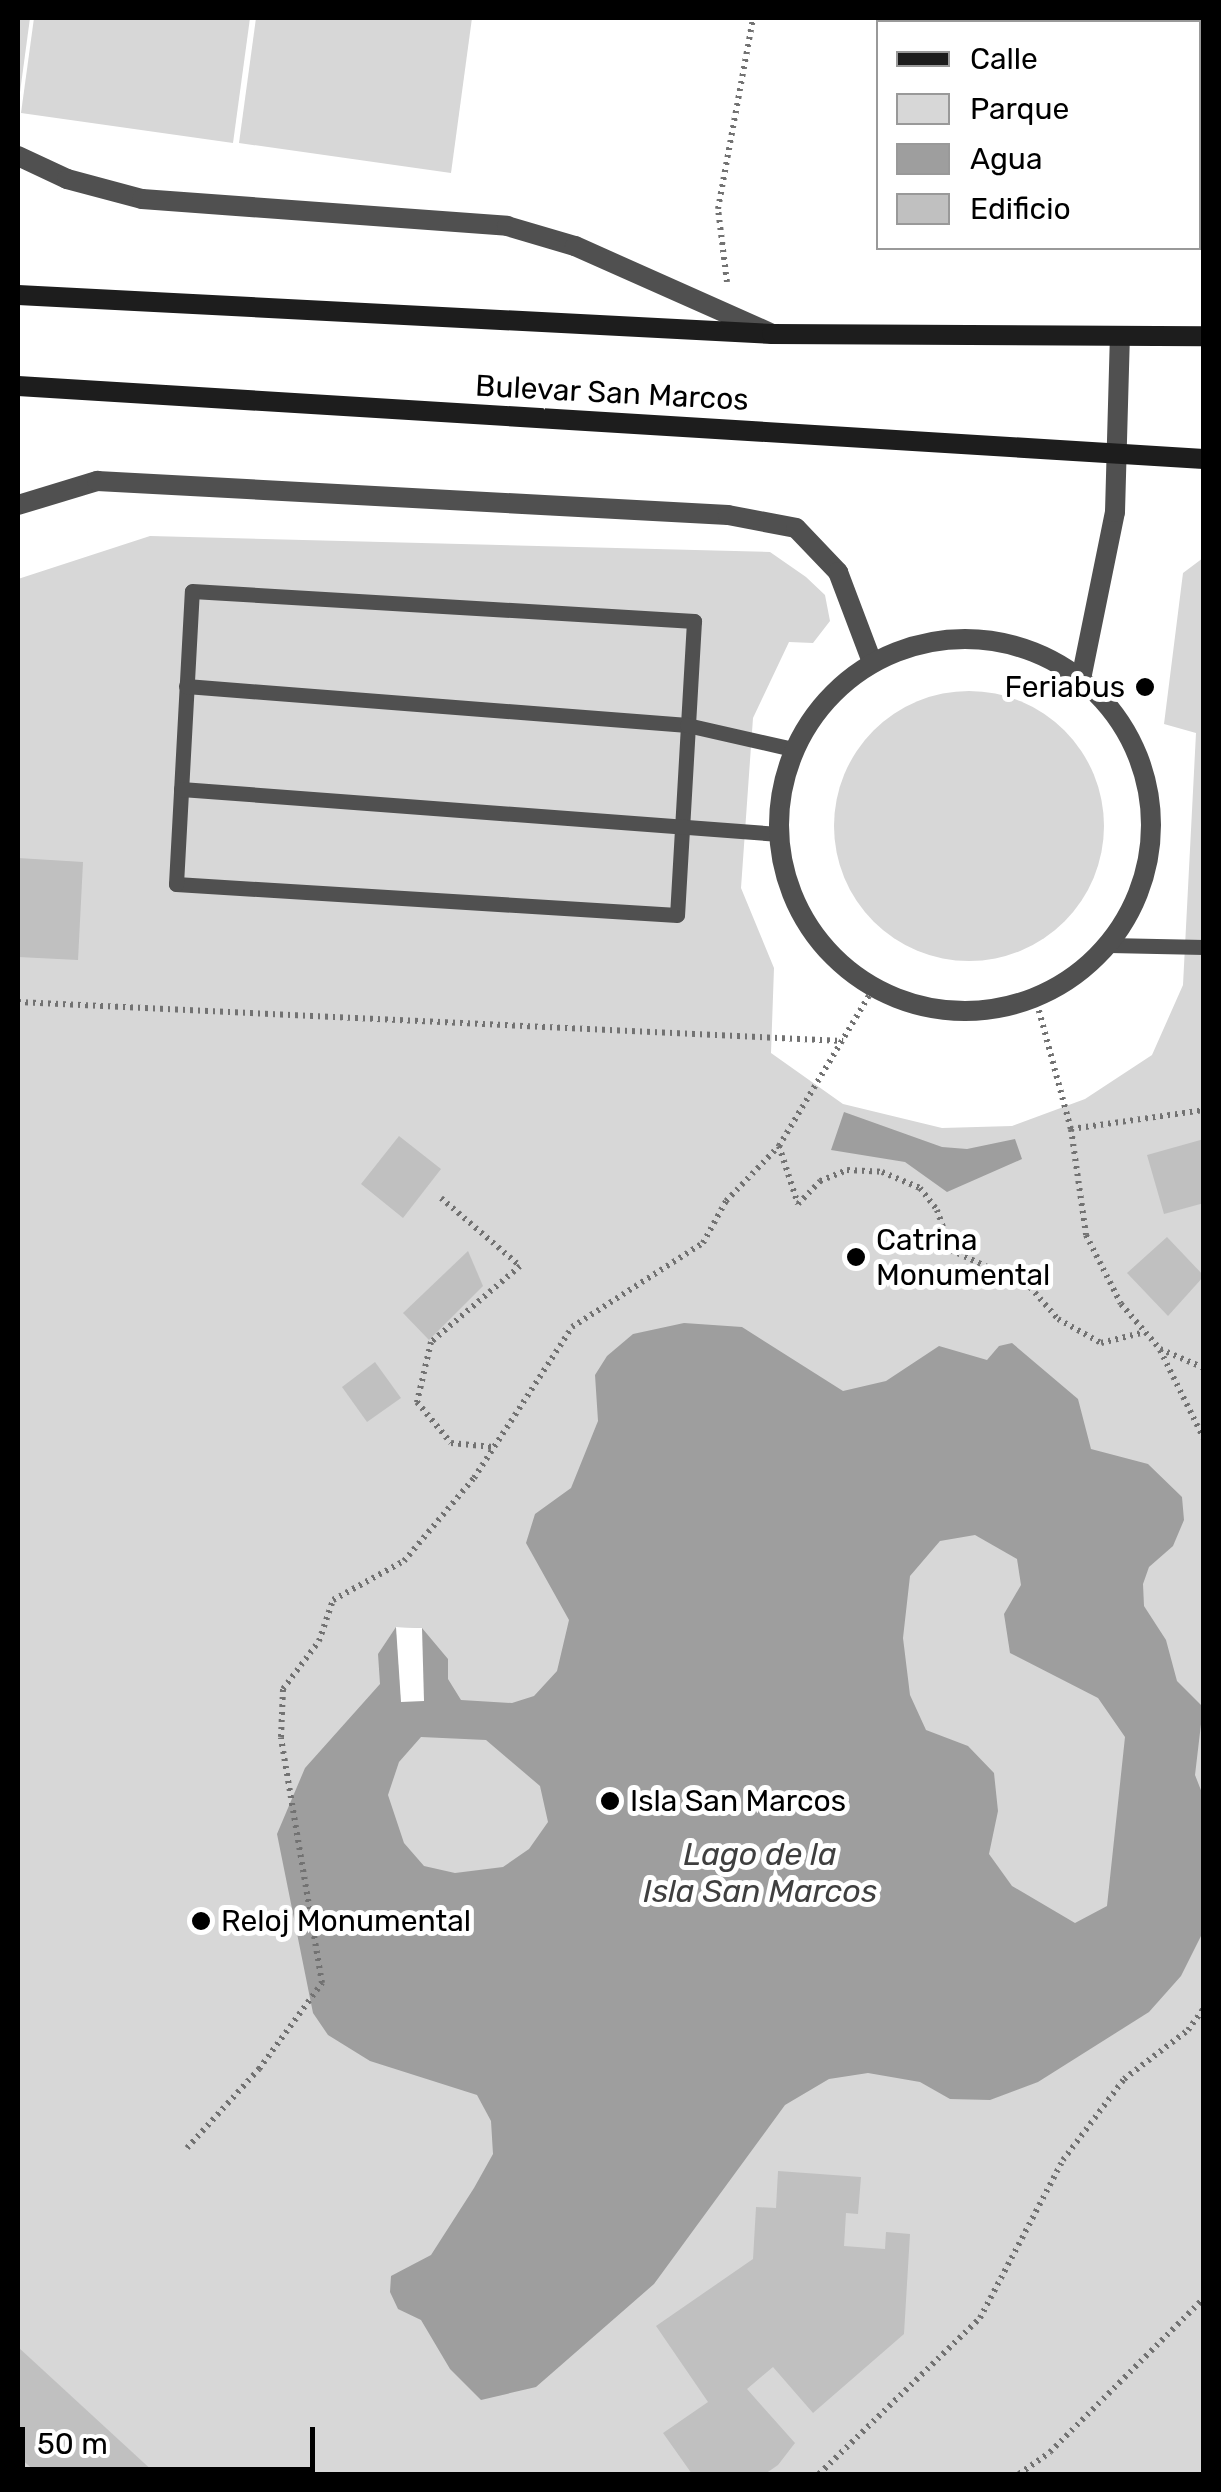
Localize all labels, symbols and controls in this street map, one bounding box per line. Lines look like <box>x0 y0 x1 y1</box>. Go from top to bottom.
legend <box>876 20 1201 250</box>
text: Calle <box>970 41 1038 77</box>
text: Parque <box>970 91 1069 127</box>
text: Agua <box>970 141 1042 177</box>
text: Edificio <box>970 191 1071 227</box>
street label: Bulevar San Marcos <box>474 368 750 418</box>
place label: Feriabus <box>1005 669 1125 705</box>
marker: Feriabus <box>1134 676 1156 698</box>
place label: Catrina Monumental <box>876 1222 1050 1292</box>
marker: Catrina Monumental <box>845 1246 867 1268</box>
place label: Isla San Marcos <box>630 1783 846 1819</box>
marker: Isla San Marcos <box>599 1790 621 1812</box>
water label: Lago de la Isla San Marcos <box>643 1836 877 1911</box>
place label: Reloj Monumental <box>221 1903 471 1939</box>
marker: Reloj Monumental <box>190 1910 212 1932</box>
scale bar <box>25 2407 320 2469</box>
text: 50 m <box>37 2426 108 2462</box>

